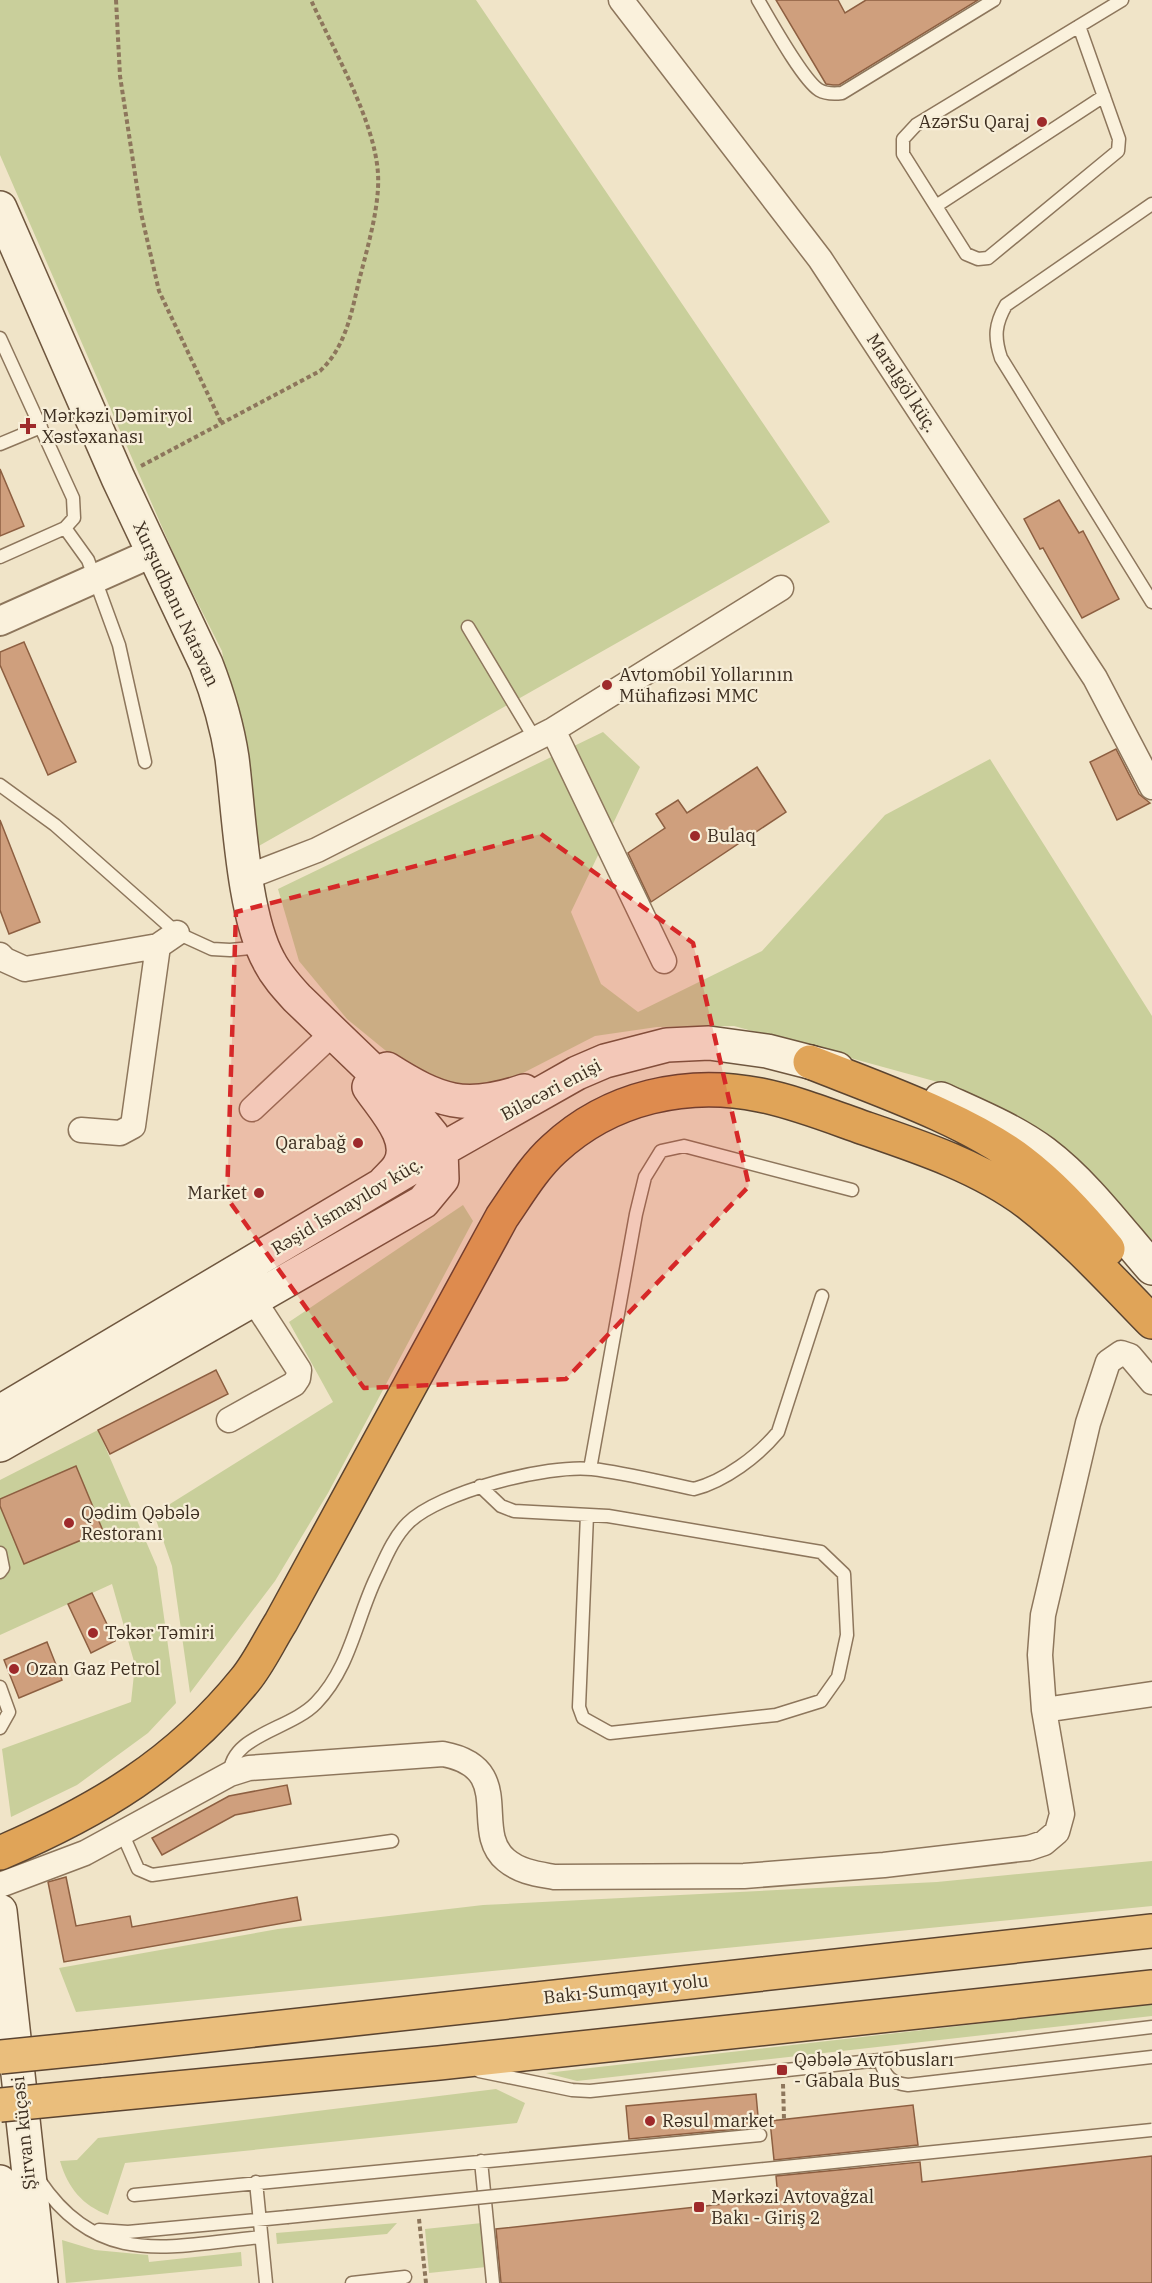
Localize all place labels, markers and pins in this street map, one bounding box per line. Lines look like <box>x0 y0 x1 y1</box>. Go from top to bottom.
place label: AzərSu Qaraj <box>919 110 1030 133</box>
marker: AzərSu Qaraj <box>1035 115 1049 129</box>
place label: Mərkəzi Dəmiryol Xəstəxanası <box>42 404 193 448</box>
marker: Mərkəzi Dəmiryol Xəstəxanası <box>19 417 37 435</box>
place label: Avtomobil Yollarının Mühafizəsi MMC <box>619 663 794 707</box>
marker: Avtomobil Yollarının Mühafizəsi MMC <box>600 678 614 692</box>
place label: Bulaq <box>707 824 756 847</box>
marker: Bulaq <box>688 829 702 843</box>
place label: Qarabağ <box>275 1131 346 1154</box>
marker: Qarabağ <box>351 1136 365 1150</box>
place label: Market <box>187 1181 247 1204</box>
marker: Market <box>252 1186 266 1200</box>
place label: Qədim Qəbələ Restoranı <box>81 1501 200 1545</box>
marker: Qədim Qəbələ Restoranı <box>62 1516 76 1530</box>
place label: Təkər Təmiri <box>105 1621 215 1644</box>
marker: Təkər Təmiri <box>86 1626 100 1640</box>
place label: Ozan Gaz Petrol <box>26 1657 160 1680</box>
marker: Ozan Gaz Petrol <box>7 1662 21 1676</box>
place label: Qəbələ Avtobusları - Gabala Bus <box>794 2048 954 2092</box>
marker: Qəbələ Avtobusları - Gabala Bus <box>775 2063 789 2077</box>
place label: Rәsul market <box>662 2109 774 2132</box>
marker: Rәsul market <box>643 2114 657 2128</box>
place label: Mərkəzi Avtovağzal Bakı - Giriş 2 <box>711 2185 874 2229</box>
marker: Mərkəzi Avtovağzal Bakı - Giriş 2 <box>692 2200 706 2214</box>

